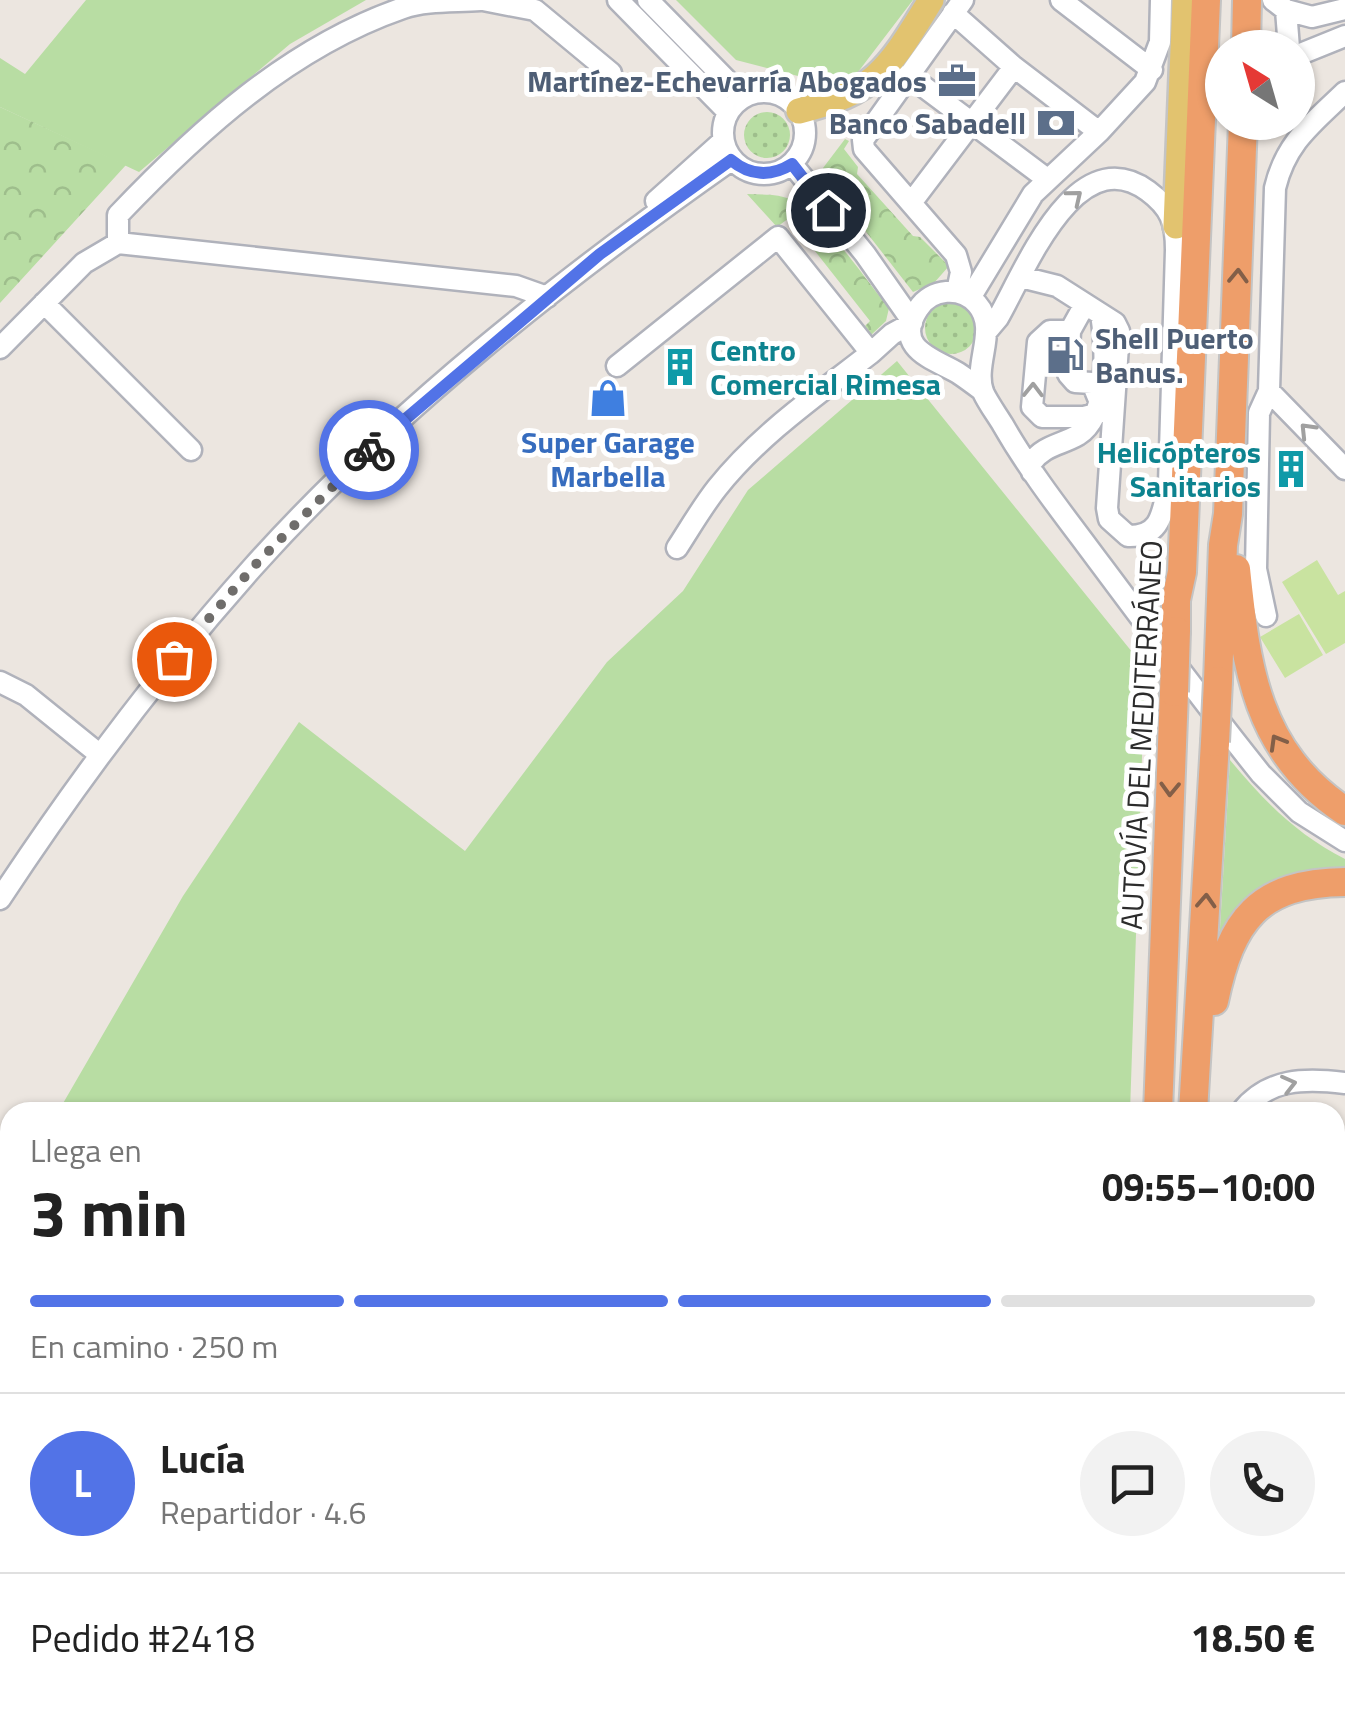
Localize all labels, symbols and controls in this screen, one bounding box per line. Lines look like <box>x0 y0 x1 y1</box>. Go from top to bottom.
north arrow <box>1205 30 1315 140</box>
map controls <box>1205 30 1315 140</box>
place label: Martínez-Echevarría Abogados <box>527 58 927 104</box>
office icon: Martínez-Echevarría Abogados <box>936 60 978 102</box>
place label: Banco Sabadell <box>829 100 1026 146</box>
bank icon: Banco Sabadell <box>1035 102 1077 144</box>
pin <box>786 168 871 253</box>
icon: home <box>801 183 856 238</box>
one-way arrow <box>1063 191 1081 209</box>
one-way arrow <box>1227 268 1248 284</box>
place label: Shell Puerto Banus. <box>1095 315 1254 395</box>
place label: Centro Comercial Rimesa <box>710 327 941 407</box>
fuel station icon: Shell Puerto Banus. <box>1044 334 1086 376</box>
building icon: Centro Comercial Rimesa <box>659 346 701 388</box>
shop icon: Super Garage Marbella <box>587 377 629 419</box>
one-way arrow <box>1022 382 1044 398</box>
courier <box>319 400 419 500</box>
place label: Super Garage Marbella <box>521 419 695 499</box>
icon: bike <box>342 423 397 478</box>
one-way arrow <box>1301 423 1319 441</box>
place label: Helicópteros Sanitarios <box>1097 429 1261 509</box>
building icon: Helicópteros Sanitarios <box>1270 448 1312 490</box>
street label: AUTOVÍA DEL MEDITERRÁNEO <box>1108 539 1174 931</box>
pin <box>132 617 217 702</box>
icon: bag <box>147 632 202 687</box>
one-way arrow <box>1270 735 1289 753</box>
one-way arrow <box>1160 781 1181 797</box>
one-way arrow <box>1196 893 1217 909</box>
one-way arrow <box>1280 1075 1297 1096</box>
text: Llega en <box>30 1126 142 1174</box>
text: 09:55–10:00 <box>1102 1158 1315 1216</box>
text: 3 min <box>30 1162 188 1261</box>
text: En camino · 250 m <box>30 1322 278 1370</box>
text: Lucía <box>160 1430 245 1488</box>
button: chat <box>1080 1431 1185 1536</box>
button: phone <box>1210 1431 1315 1536</box>
text: L <box>74 1454 91 1512</box>
text: Repartidor · 4.6 <box>160 1488 366 1536</box>
text: Pedido #2418 <box>30 1609 255 1667</box>
text: 18.50 € <box>1191 1609 1315 1667</box>

